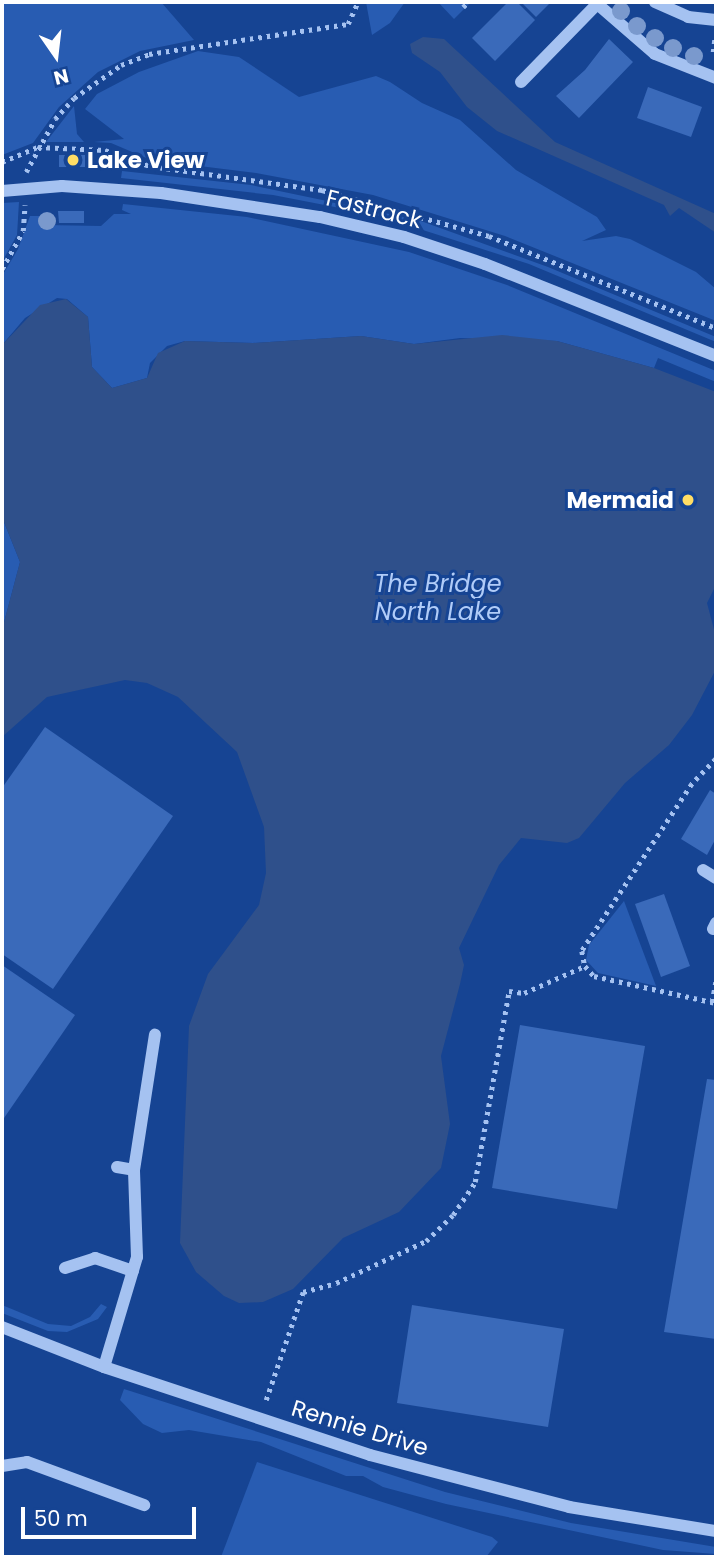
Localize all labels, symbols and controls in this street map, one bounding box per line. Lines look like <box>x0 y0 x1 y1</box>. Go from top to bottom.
north arrow <box>21 21 91 91</box>
text: N <box>51 62 71 92</box>
place label: Lake View <box>87 146 205 174</box>
marker: Lake View <box>65 152 81 168</box>
street label: Fastrack <box>323 184 425 234</box>
place label: Mermaid <box>566 486 674 514</box>
marker: Mermaid <box>680 492 696 508</box>
water label: The Bridge North Lake <box>374 570 502 626</box>
street label: Rennie Drive <box>288 1394 432 1462</box>
scale bar <box>24 1492 200 1536</box>
text: 50 m <box>34 1504 88 1533</box>

